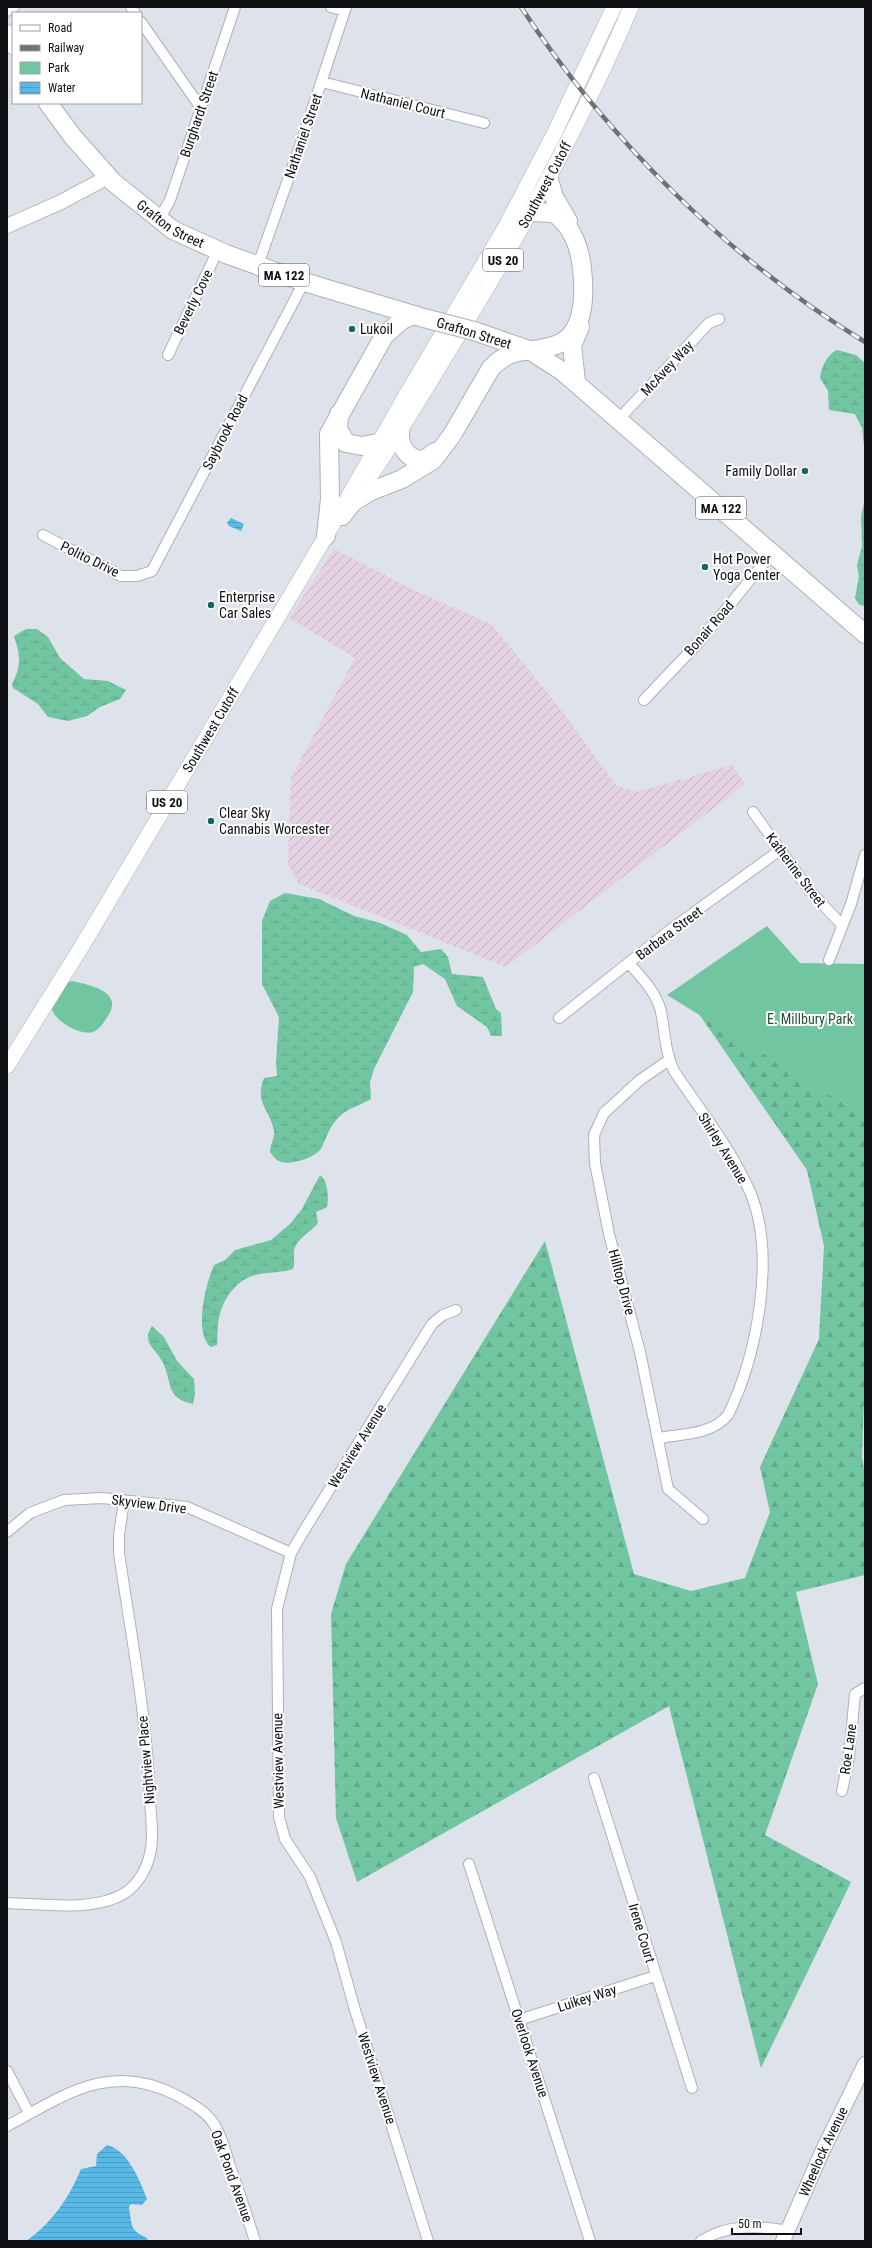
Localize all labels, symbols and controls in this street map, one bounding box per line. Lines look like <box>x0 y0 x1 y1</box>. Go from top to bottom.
legend <box>12 12 142 104</box>
text: Road <box>48 21 72 35</box>
text: Railway <box>48 41 84 55</box>
text: Park <box>48 61 70 75</box>
street label: Burghardt Street <box>177 69 221 159</box>
text: Water <box>48 81 76 95</box>
street label: Nathaniel Court <box>359 85 447 121</box>
street label: Nathaniel Street <box>281 91 325 181</box>
street label: Southwest Cutoff <box>515 138 575 231</box>
street label: Grafton Street <box>134 196 207 251</box>
road number: US 20 <box>483 249 523 271</box>
road number: MA 122 <box>259 264 309 286</box>
street label: Beverly Cove <box>170 266 216 337</box>
street label: Grafton Street <box>435 314 513 352</box>
place label: Lukoil <box>360 321 393 337</box>
marker: Lukoil <box>347 324 357 334</box>
street label: McAvey Way <box>638 337 697 399</box>
street label: Saybrook Road <box>199 392 251 472</box>
place label: Family Dollar <box>725 463 797 479</box>
marker: Family Dollar <box>800 466 810 476</box>
road number: MA 122 <box>696 497 746 519</box>
street label: Polito Drive <box>58 538 122 580</box>
place label: Hot Power Yoga Center <box>713 551 780 583</box>
marker: Hot Power Yoga Center <box>700 562 710 572</box>
place label: Enterprise Car Sales <box>219 589 275 621</box>
street label: Bonair Road <box>681 597 737 659</box>
marker: Enterprise Car Sales <box>206 600 216 610</box>
street label: Southwest Cutoff <box>179 684 242 775</box>
road number: US 20 <box>147 791 187 813</box>
place label: Clear Sky Cannabis Worcester <box>219 805 330 837</box>
marker: Clear Sky Cannabis Worcester <box>206 816 216 826</box>
street label: Katherine Street <box>763 830 829 910</box>
street label: Barbara Street <box>633 903 705 963</box>
park label: E. Millbury Park <box>767 1011 854 1027</box>
street label: Shirley Avenue <box>695 1110 751 1187</box>
street label: Hilltop Drive <box>606 1247 639 1317</box>
street label: Westview Avenue <box>325 1401 389 1491</box>
street label: Skyview Drive <box>111 1491 188 1517</box>
street label: Westview Avenue <box>269 1712 287 1809</box>
street label: Nightview Place <box>134 1715 158 1805</box>
street label: Roe Lane <box>837 1722 860 1775</box>
street label: Irene Court <box>625 1901 659 1965</box>
street label: Luikey Way <box>556 1981 619 2015</box>
street label: Overlook Avenue <box>508 2007 552 2100</box>
street label: Westview Avenue <box>355 2030 400 2127</box>
street label: Wheelock Avenue <box>796 2104 851 2199</box>
street label: Oak Pond Avenue <box>208 2128 256 2225</box>
scale bar <box>732 2210 801 2236</box>
text: 50 m <box>738 2217 762 2231</box>

